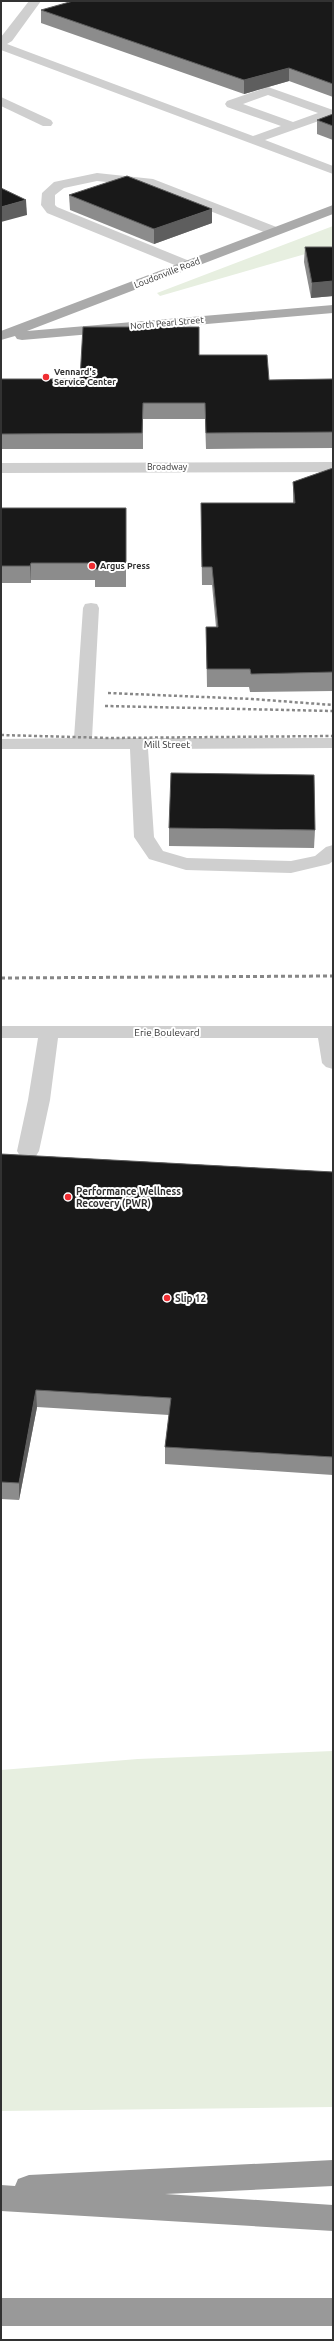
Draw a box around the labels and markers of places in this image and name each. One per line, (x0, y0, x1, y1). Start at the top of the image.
place label: Vennard's Service Center (54, 367, 116, 387)
marker: Vennard's Service Center (41, 372, 51, 382)
marker: Argus Press (87, 561, 97, 571)
place label: Argus Press (100, 561, 150, 571)
place label: Performance Wellness Recovery (PWR) (76, 1186, 181, 1210)
marker: Performance Wellness Recovery (PWR) (63, 1192, 73, 1202)
marker: Slip 12 (162, 1293, 172, 1303)
place label: Slip 12 (175, 1293, 206, 1304)

